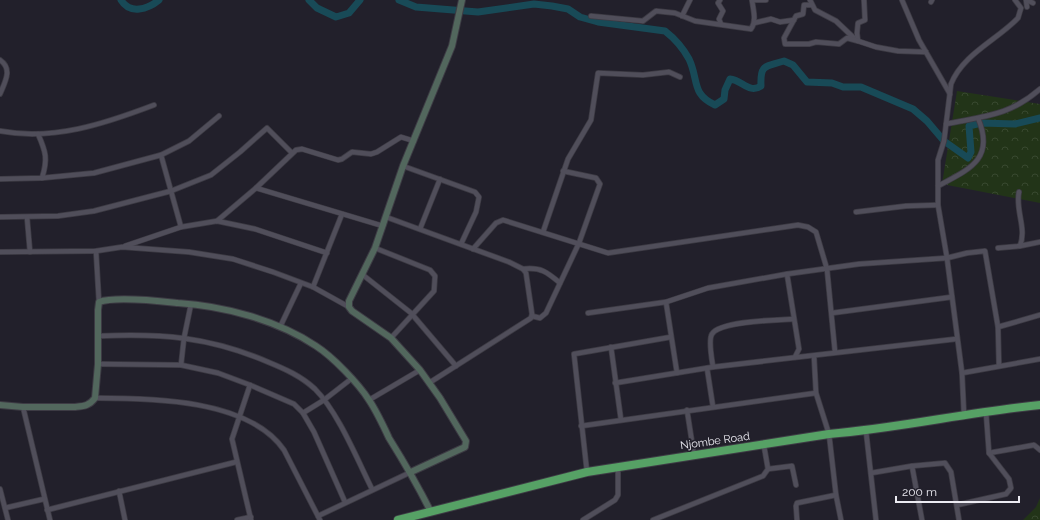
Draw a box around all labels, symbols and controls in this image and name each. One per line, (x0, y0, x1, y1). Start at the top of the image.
street label: Njombe Road (679, 430, 751, 452)
scale bar (896, 478, 1019, 504)
text: 200 m (902, 485, 937, 499)

